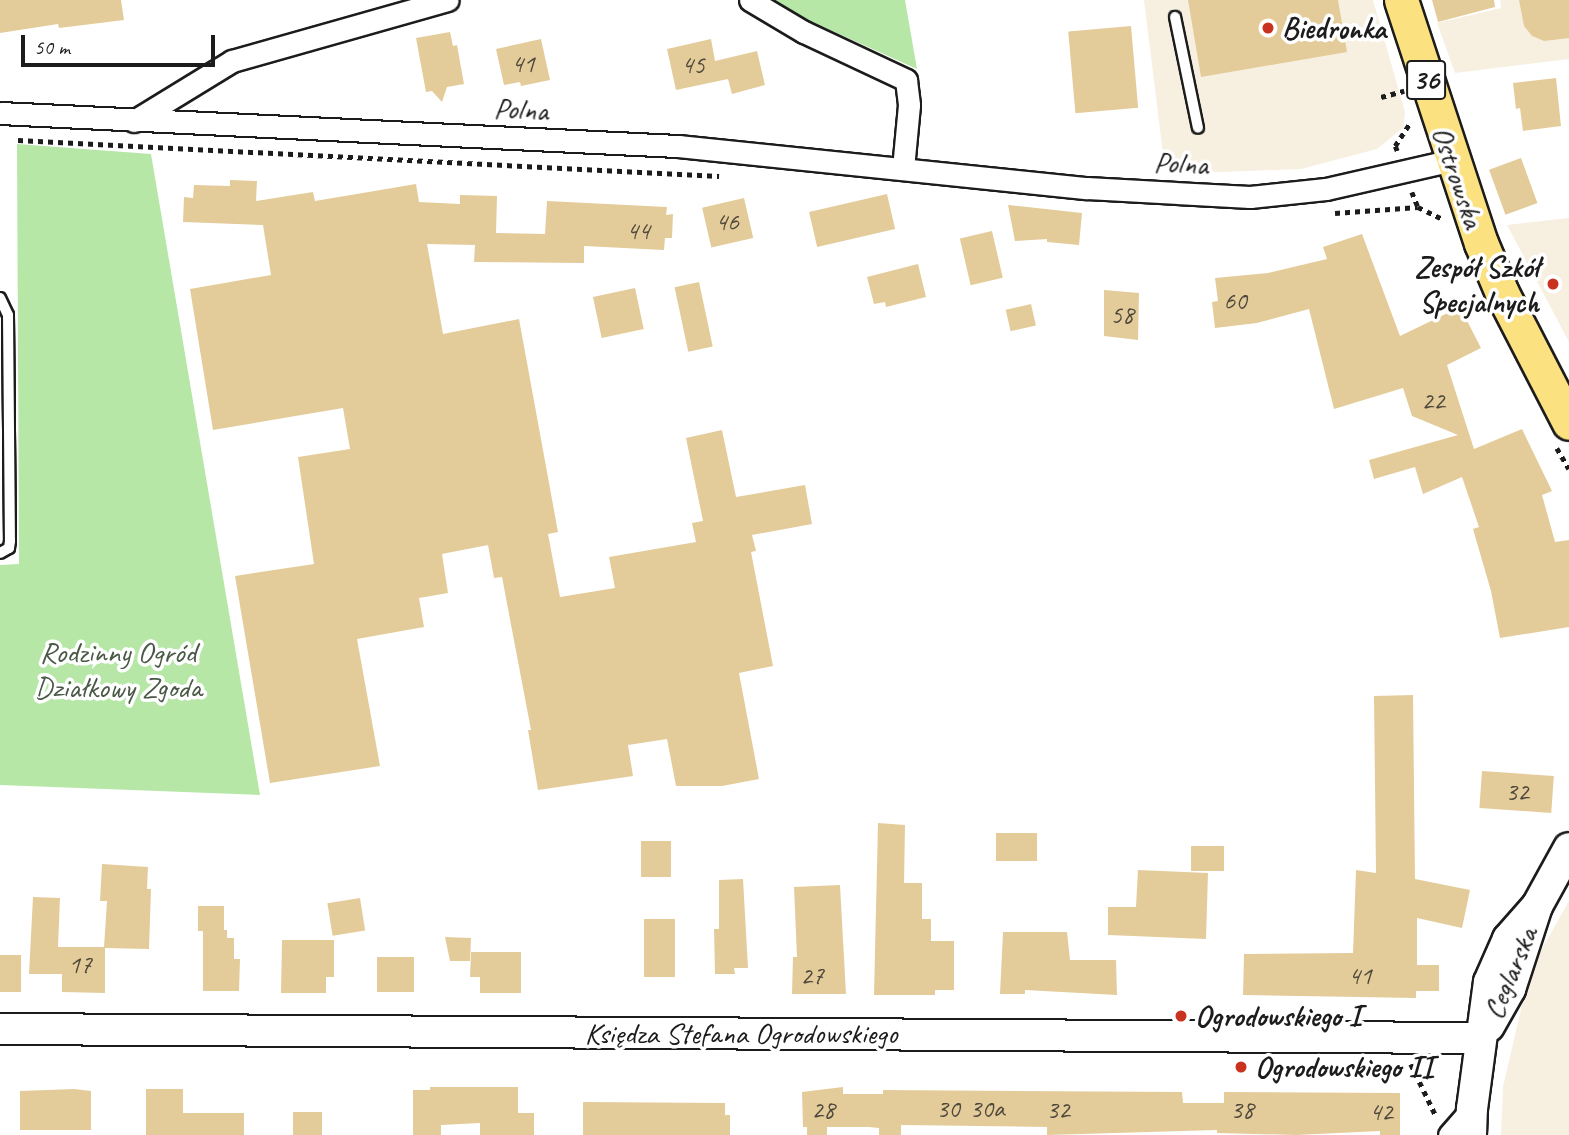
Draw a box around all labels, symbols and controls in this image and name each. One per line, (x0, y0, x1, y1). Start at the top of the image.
place label: Biedronka (1282, 10, 1386, 46)
marker: Biedronka (1260, 20, 1276, 36)
scale bar (24, 21, 219, 65)
text: 50 m (34, 34, 70, 60)
house number: 41 (511, 48, 535, 80)
house number: 45 (681, 49, 705, 81)
road number: 36 (1405, 56, 1447, 104)
street label: Polna (493, 90, 549, 128)
street label: Ostrowska (1424, 121, 1492, 233)
street label: Polna (1153, 144, 1209, 182)
house number: 46 (715, 206, 739, 238)
house number: 44 (626, 215, 650, 247)
place label: Zespół Szkół Specjalnych (1415, 249, 1539, 320)
marker: Zespół Szkół Specjalnych (1545, 276, 1561, 292)
house number: 60 (1223, 285, 1247, 317)
house number: 58 (1110, 299, 1134, 331)
house number: 22 (1421, 385, 1445, 417)
park label: Rodzinny Ogród Działkowy Zgoda (35, 634, 201, 704)
house number: 32 (1505, 776, 1529, 808)
street label: Ceglarska (1475, 922, 1545, 1024)
house number: 17 (68, 949, 92, 981)
house number: 27 (800, 960, 824, 992)
house number: 41 (1348, 960, 1372, 992)
place label: Ogrodowskiego I (1195, 998, 1361, 1034)
marker: Ogrodowskiego I (1173, 1008, 1189, 1024)
street label: Księdza Stefana Ogrodowskiego (585, 1015, 897, 1051)
place label: Ogrodowskiego II (1255, 1049, 1434, 1085)
marker: Ogrodowskiego II (1233, 1059, 1249, 1075)
house number: 30 (936, 1093, 960, 1125)
house number: 30a (970, 1093, 1004, 1125)
house number: 28 (811, 1094, 835, 1126)
house number: 32 (1046, 1094, 1070, 1126)
house number: 38 (1230, 1094, 1254, 1126)
house number: 42 (1369, 1096, 1393, 1128)

